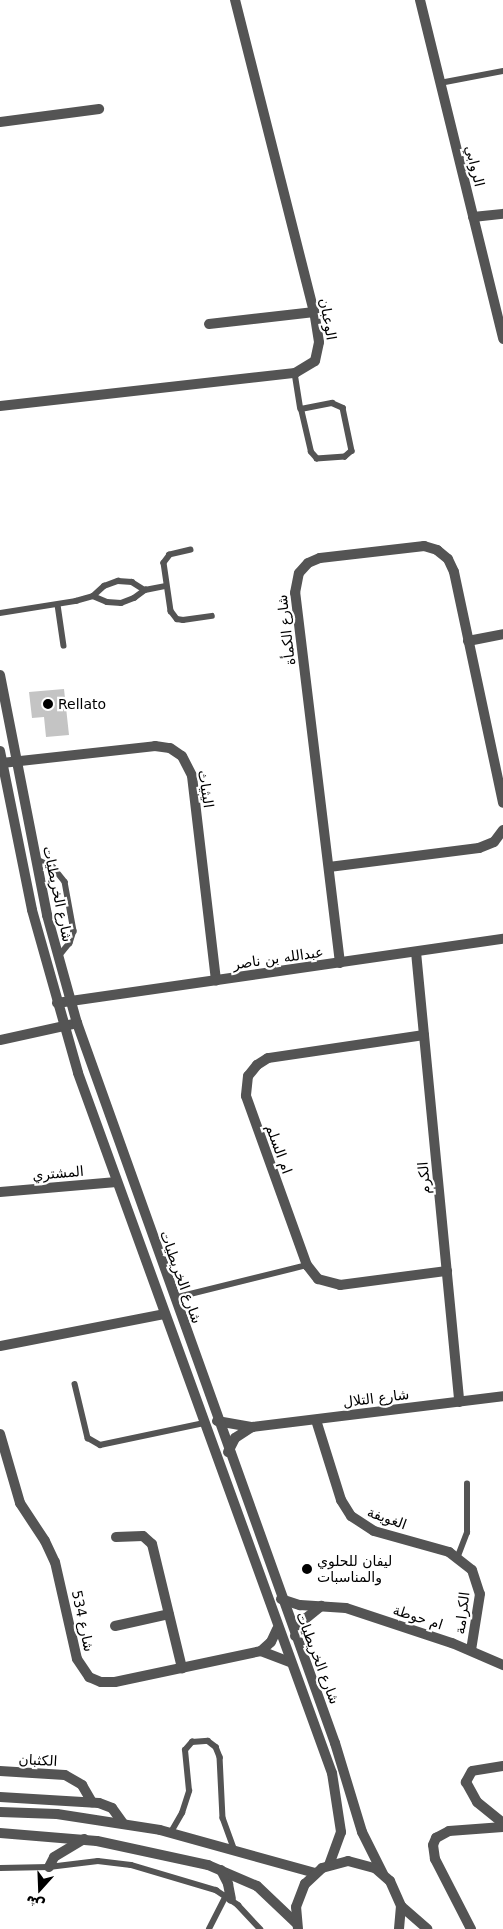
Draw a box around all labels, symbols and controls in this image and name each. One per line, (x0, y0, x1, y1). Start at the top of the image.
street label: الروابي (462, 144, 488, 188)
street label: الوعبان (316, 297, 340, 341)
street label: شارع الكمأة (273, 594, 299, 666)
place label: Rellato (58, 696, 106, 712)
marker: Rellato (42, 698, 54, 710)
street label: اليثياث (195, 769, 217, 809)
street label: شارع الخريطيات (40, 845, 76, 943)
street label: عبدالله بن ناصر (232, 943, 324, 973)
street label: ام السلم (262, 1122, 296, 1176)
street label: الكرم (414, 1161, 434, 1195)
street label: المشتري (32, 1162, 84, 1184)
street label: شارع الخريطيات (156, 1228, 206, 1326)
street label: شارع التلال (342, 1386, 410, 1410)
street label: الغويفة (365, 1503, 409, 1533)
place label: ليفان للحلوي والمناسبات (317, 1553, 392, 1585)
marker: ليفان للحلوي والمناسبات (301, 1563, 313, 1575)
street label: شارع 534 (68, 1589, 98, 1653)
street label: الكرامة (451, 1591, 473, 1635)
street label: ام حوطة (391, 1601, 445, 1633)
street label: شارع الخريطيات (293, 1609, 343, 1707)
street label: الكثبان (18, 1751, 58, 1769)
north arrow (15, 1864, 65, 1914)
text: ش (23, 1892, 47, 1914)

